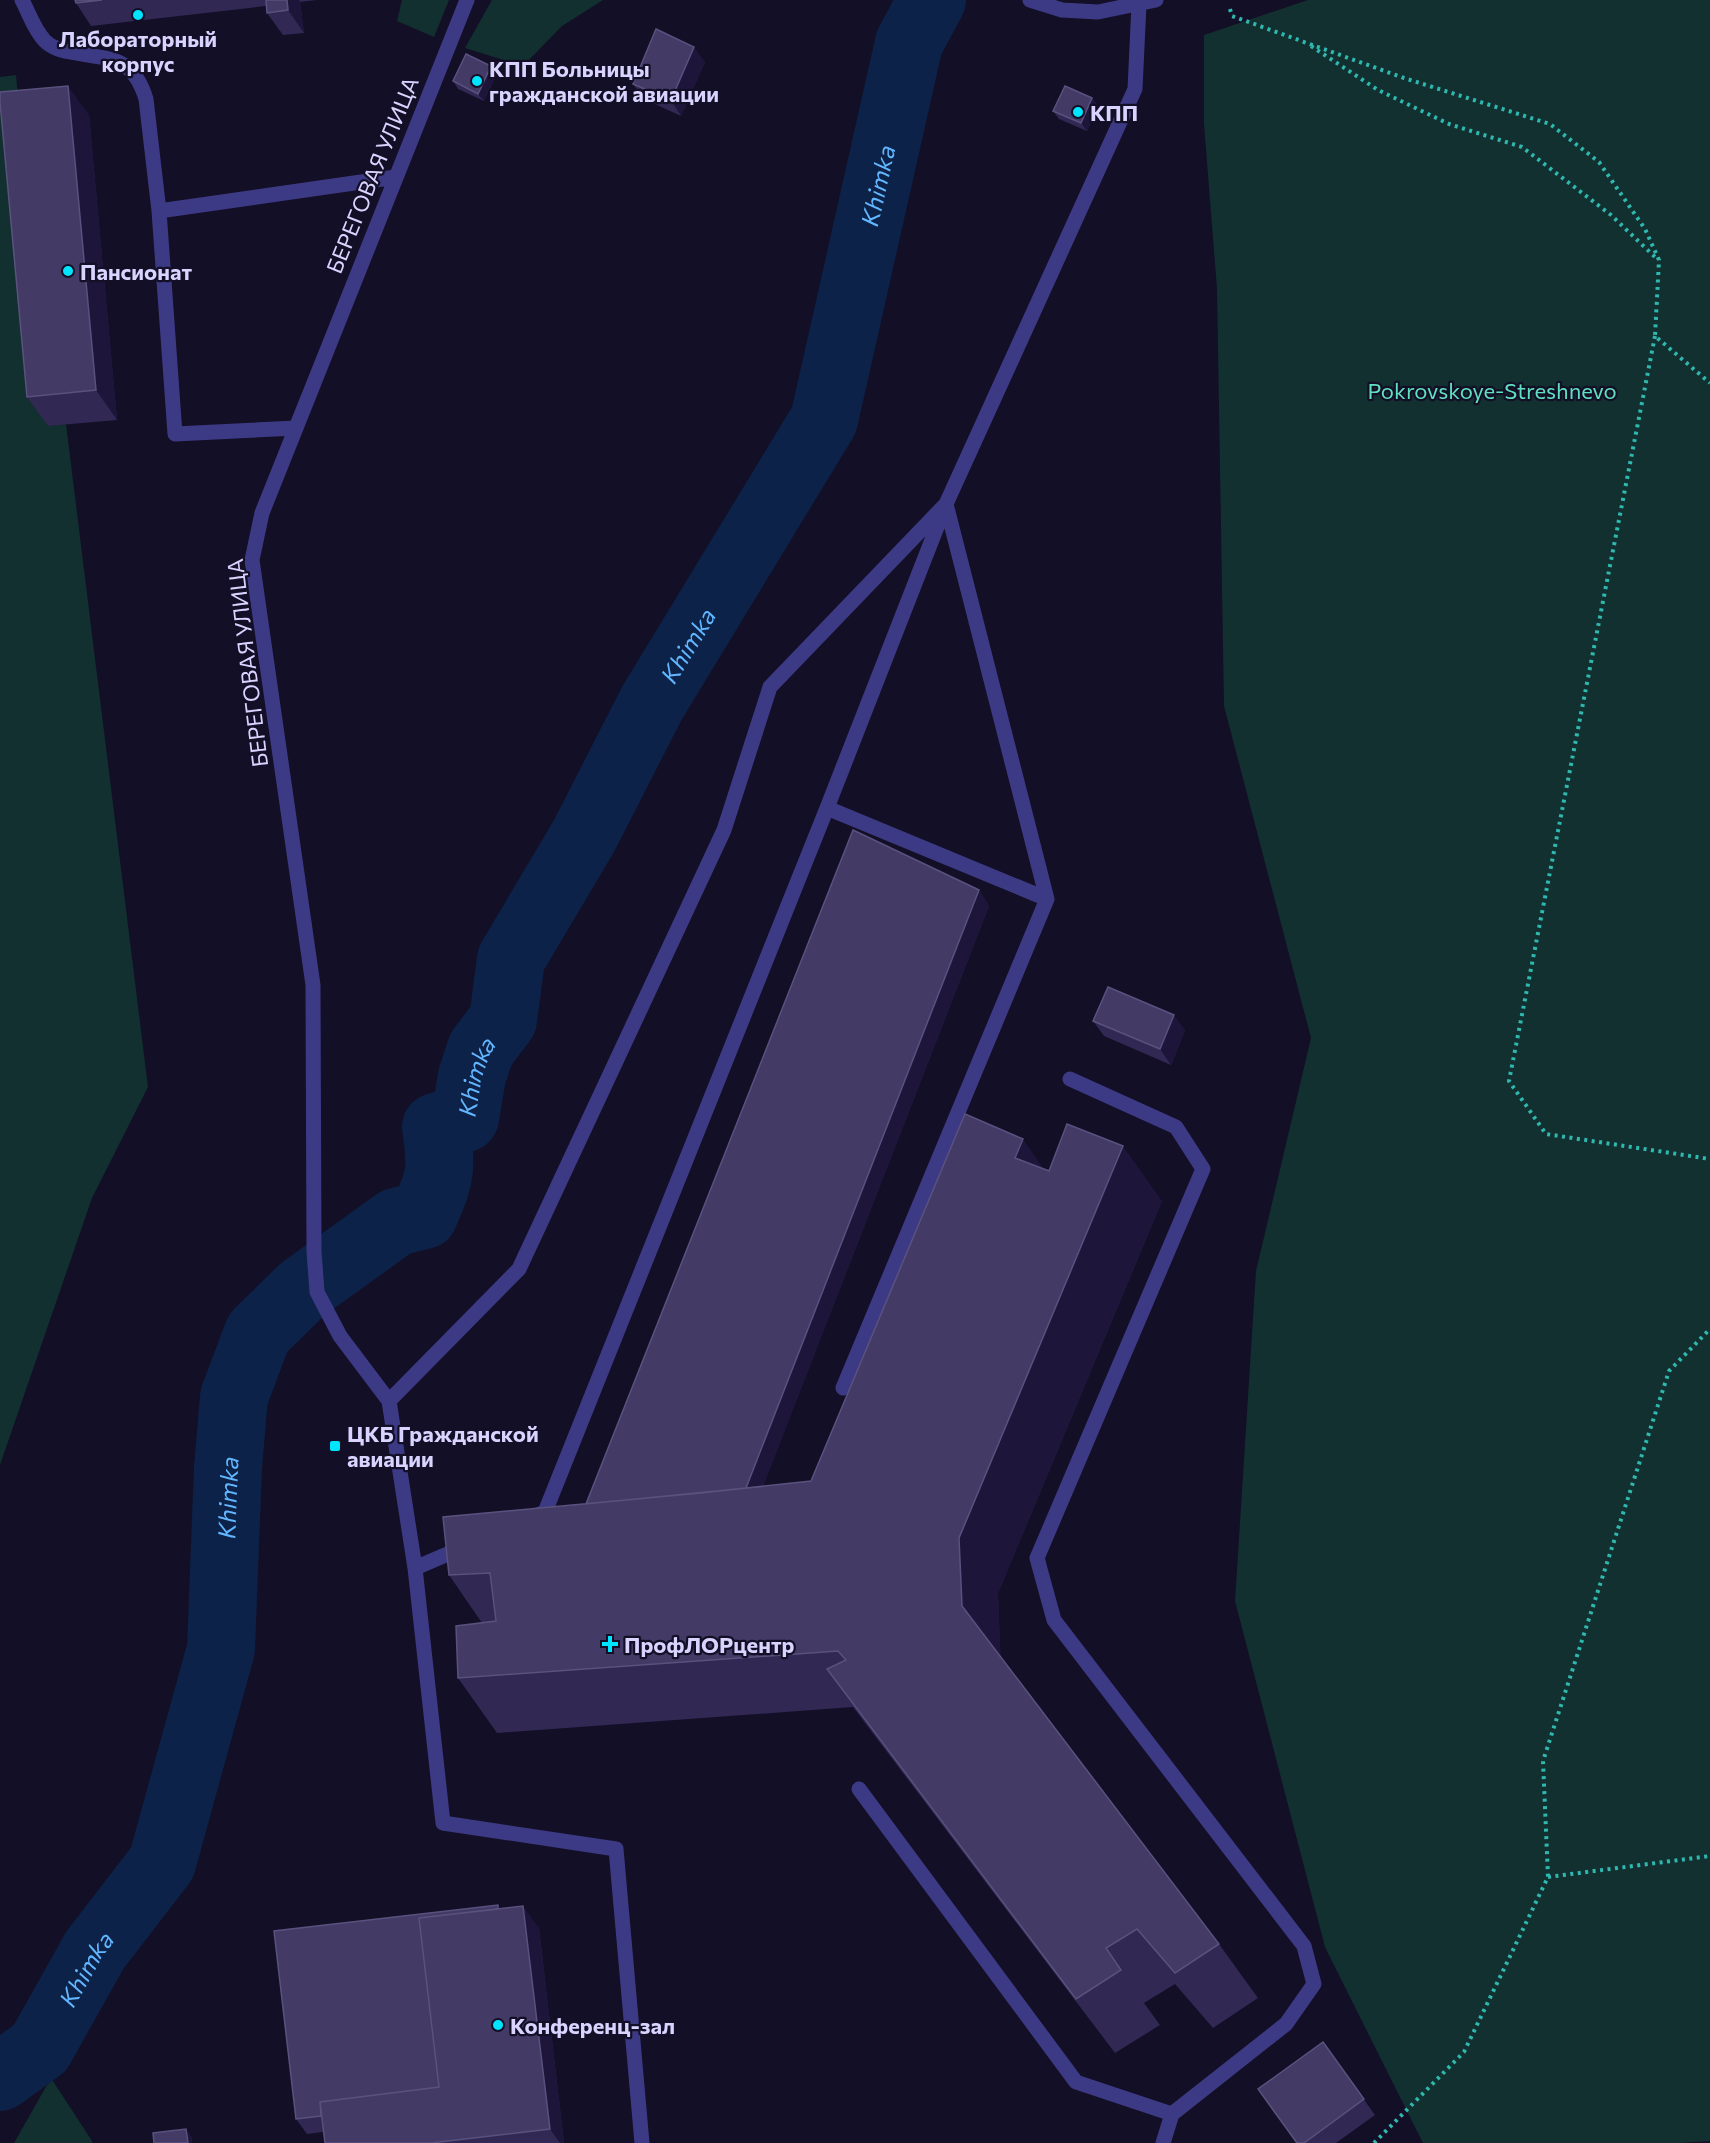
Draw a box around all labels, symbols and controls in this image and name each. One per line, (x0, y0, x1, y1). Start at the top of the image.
marker: Лабораторный корпус (131, 8, 145, 22)
place label: Лабораторный корпус (59, 25, 217, 77)
place label: КПП Больницы гражданской авиации (489, 55, 719, 107)
street label: БЕРЕГОВАЯ УЛИЦА (320, 73, 424, 277)
marker: КПП Больницы гражданской авиации (470, 74, 484, 88)
place label: КПП (1090, 99, 1138, 126)
marker: КПП (1071, 105, 1085, 119)
water label: Khimka (854, 142, 900, 229)
place label: Пансионат (80, 258, 192, 285)
marker: Пансионат (61, 264, 75, 278)
park label: Pokrovskoye-Streshnevo (1367, 377, 1617, 404)
street label: БЕРЕГОВАЯ УЛИЦА (221, 557, 273, 769)
water label: Khimka (653, 602, 721, 688)
water label: Khimka (451, 1030, 501, 1119)
place label: ЦКБ Гражданской авиации (347, 1420, 539, 1472)
marker: ЦКБ Гражданской авиации (328, 1439, 342, 1453)
water label: Khimka (211, 1455, 243, 1539)
place label: ПрофЛОРцентр (624, 1631, 795, 1658)
marker: ПрофЛОРцентр (601, 1635, 619, 1653)
water label: Khimka (52, 1925, 119, 2011)
place label: Конференц-зал (510, 2012, 675, 2039)
marker: Конференц-зал (491, 2018, 505, 2032)

